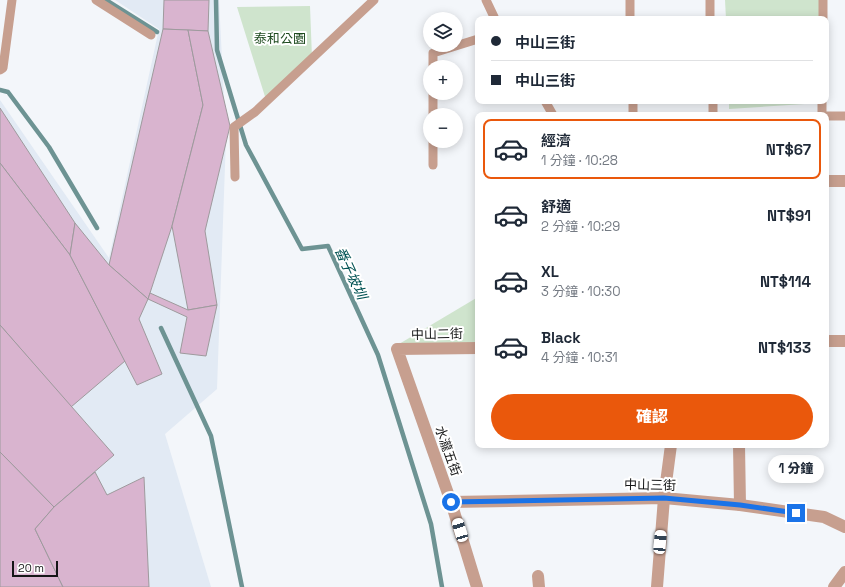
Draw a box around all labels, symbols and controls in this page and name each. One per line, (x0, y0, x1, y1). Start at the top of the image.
map controls (423, 12, 463, 148)
button: layers (423, 12, 463, 52)
park label: 泰和公園 (254, 30, 306, 47)
text: 中山三街 (515, 33, 575, 52)
button: + (423, 60, 463, 100)
text: 中山三街 (515, 71, 575, 90)
button: − (423, 108, 463, 148)
icon: car (493, 131, 529, 167)
text: 經濟 (541, 131, 571, 150)
text: NT$67 (766, 140, 811, 159)
text: 1 分鐘 · 10:28 (541, 152, 618, 169)
icon: car (493, 197, 529, 233)
text: 舒適 (541, 197, 571, 216)
text: NT$91 (767, 206, 811, 225)
text: 2 分鐘 · 10:29 (541, 218, 620, 235)
water label: 番子坡圳 (331, 244, 372, 304)
text: XL (541, 262, 559, 281)
icon: car (493, 263, 529, 299)
text: NT$114 (760, 272, 811, 291)
text: 3 分鐘 · 10:30 (541, 283, 621, 300)
street label: 中山二街 (411, 325, 463, 343)
text: Black (541, 328, 581, 347)
icon: car (493, 329, 529, 365)
text: NT$133 (758, 338, 811, 357)
text: 4 分鐘 · 10:31 (541, 349, 618, 366)
button: 確認 (491, 394, 813, 440)
street label: 水瀧五街 (431, 424, 465, 478)
callout: 1 分鐘 (768, 455, 824, 483)
text: 1 分鐘 (778, 460, 814, 477)
street label: 中山三街 (624, 476, 676, 494)
route start (442, 493, 460, 511)
route end (787, 504, 805, 522)
car (451, 517, 469, 543)
car (653, 530, 667, 554)
scale bar (12, 559, 58, 578)
text: 20 m (18, 561, 44, 575)

